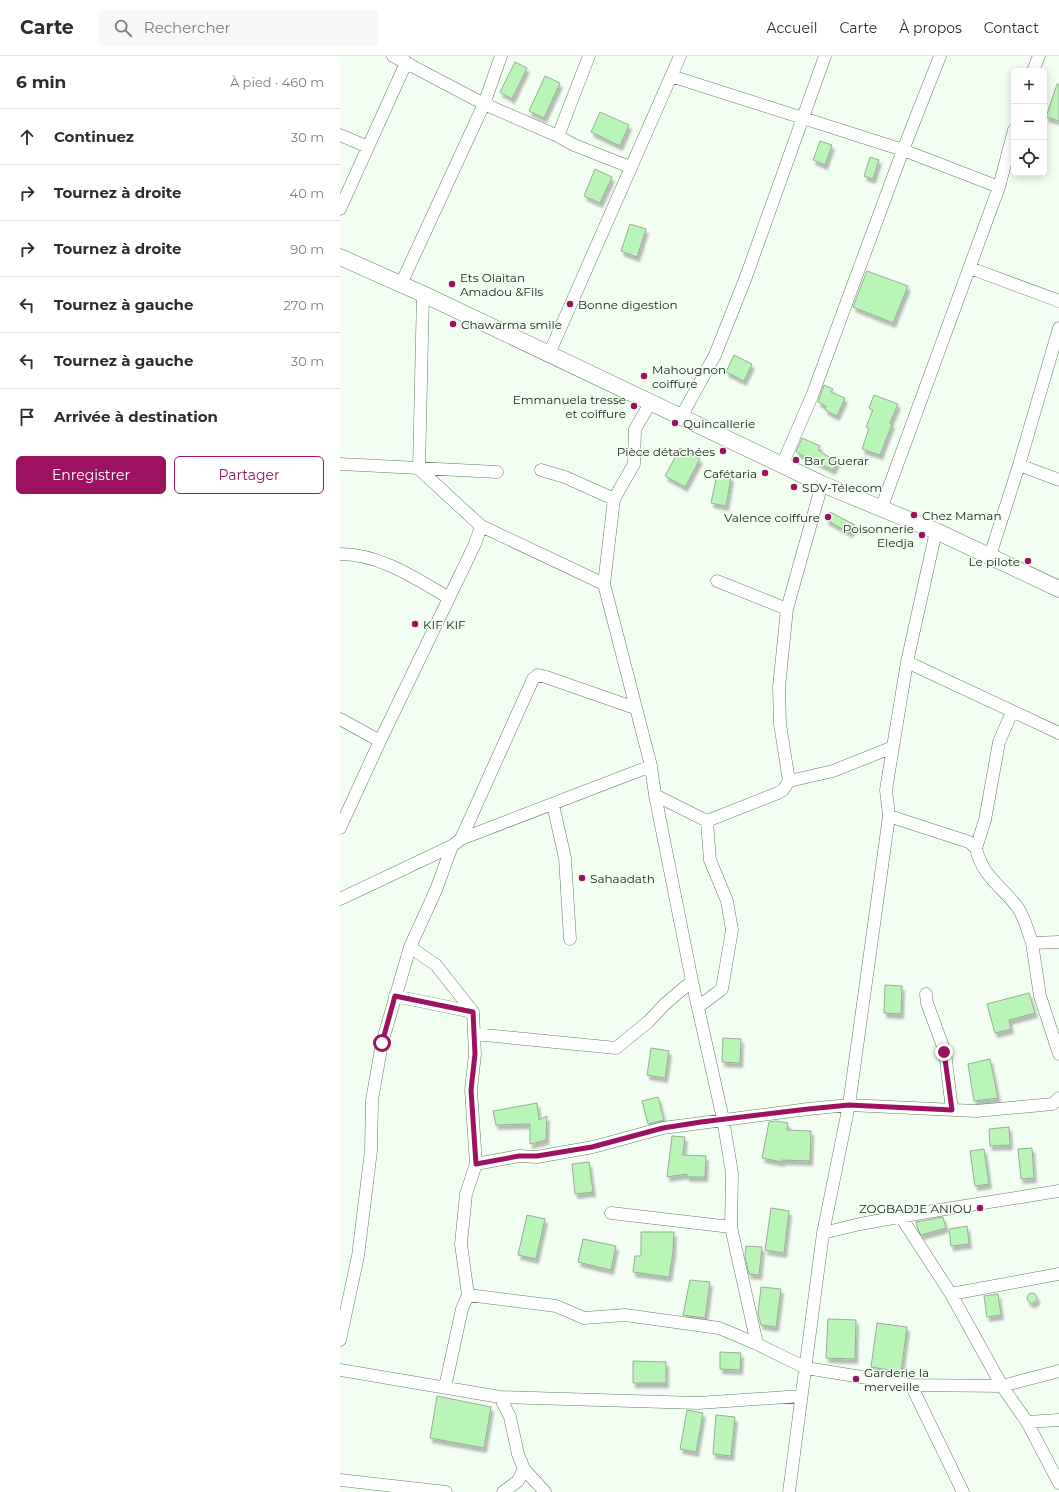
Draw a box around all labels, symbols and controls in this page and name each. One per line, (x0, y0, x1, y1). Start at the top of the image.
search box (98, 10, 378, 46)
text: Carte (20, 16, 74, 39)
icon: search (112, 17, 134, 39)
text: Rechercher (144, 18, 231, 37)
text: Accueil (767, 19, 818, 37)
text: Carte (840, 19, 877, 37)
text: À propos (899, 19, 962, 37)
text: Contact (984, 19, 1039, 37)
map controls (1011, 68, 1047, 176)
button: + (1011, 68, 1047, 104)
text: 6 min (16, 72, 66, 92)
text: À pied · 460 m (230, 74, 324, 90)
button: − (1011, 104, 1047, 140)
icon: ahead (16, 126, 38, 148)
text: Continuez (54, 127, 134, 146)
text: 30 m (291, 129, 324, 145)
button: locate (1011, 140, 1047, 176)
icon: right (16, 182, 38, 204)
text: Tournez à droite (54, 183, 182, 202)
text: 40 m (290, 185, 324, 201)
icon: right (16, 238, 38, 260)
text: Tournez à droite (54, 239, 182, 258)
text: 90 m (290, 241, 324, 257)
place label: Ets Olaitan Amadou &Fils (460, 270, 543, 299)
marker: Ets Olaitan Amadou &Fils (447, 279, 457, 289)
icon: left (16, 294, 38, 316)
text: Tournez à gauche (54, 295, 193, 314)
text: 270 m (283, 297, 324, 313)
place label: Bonne digestion (578, 297, 678, 312)
marker: Bonne digestion (565, 299, 575, 309)
place label: Chawarma smile (461, 317, 562, 332)
marker: Chawarma smile (448, 319, 458, 329)
icon: left (16, 350, 38, 372)
text: Tournez à gauche (54, 351, 193, 370)
text: 30 m (291, 353, 324, 369)
place label: Mahougnon coiffure (652, 362, 726, 391)
marker: Mahougnon coiffure (639, 371, 649, 381)
place label: Emmanuela tresse et coiffure (513, 392, 626, 421)
marker: Emmanuela tresse et coiffure (629, 401, 639, 411)
icon: arrive (16, 406, 38, 428)
text: Arrivée à destination (54, 407, 218, 426)
place label: Quincallerie (683, 416, 755, 431)
marker: Quincallerie (670, 418, 680, 428)
place label: Pièce détachées (617, 444, 715, 459)
marker: Pièce détachées (718, 446, 728, 456)
place label: Bar Guerar (804, 453, 869, 468)
marker: Bar Guerar (791, 455, 801, 465)
button: Enregistrer (16, 456, 166, 494)
button: Partager (174, 456, 324, 494)
place label: Cafétaria (704, 466, 757, 481)
marker: Cafétaria (760, 468, 770, 478)
place label: SDV-Télecom (802, 480, 882, 495)
marker: SDV-Télecom (789, 482, 799, 492)
place label: Chez Maman (922, 508, 1002, 523)
place label: Valence coiffure (724, 510, 820, 525)
marker: Chez Maman (909, 510, 919, 520)
marker: Valence coiffure (823, 512, 833, 522)
place label: Poisonnerie Eledja (843, 521, 914, 550)
marker: Poisonnerie Eledja (917, 530, 927, 540)
place label: Le pilote (969, 554, 1020, 569)
marker: Le pilote (1023, 556, 1033, 566)
place label: KIF KIF (423, 617, 466, 632)
marker: KIF KIF (410, 619, 420, 629)
place label: Sahaadath (590, 871, 655, 886)
marker: Sahaadath (577, 873, 587, 883)
route start (373, 1034, 391, 1052)
route end (935, 1043, 953, 1061)
place label: ZOGBADJE ANIOU (859, 1201, 972, 1216)
marker: ZOGBADJE ANIOU (975, 1203, 985, 1213)
place label: Garderie la merveille (864, 1365, 929, 1394)
marker: Garderie la merveille (851, 1374, 861, 1384)

